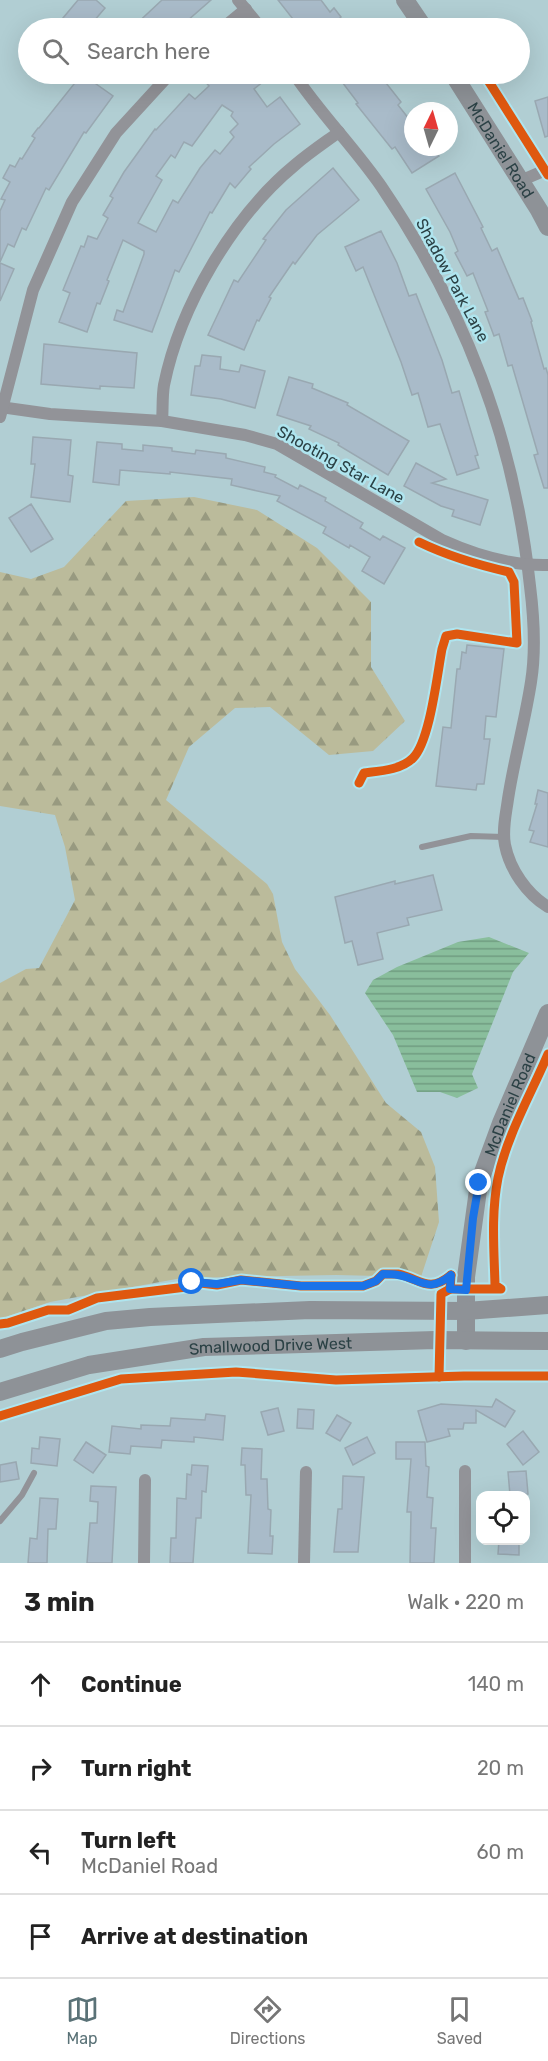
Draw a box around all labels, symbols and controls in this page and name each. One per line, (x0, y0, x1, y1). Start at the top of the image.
search box (18, 18, 530, 84)
icon: search (39, 35, 72, 68)
text: Search here (87, 38, 210, 65)
street label: McDaniel Road (463, 99, 538, 202)
north arrow (404, 102, 458, 156)
street label: Shadow Park Lane (412, 215, 493, 345)
street label: Shooting Star Lane (274, 422, 408, 507)
street label: McDaniel Road (481, 1050, 540, 1159)
route end (465, 1169, 491, 1195)
route start (178, 1268, 204, 1294)
street label: Smallwood Drive West (188, 1334, 353, 1359)
map controls (476, 1491, 530, 1545)
button: locate (476, 1491, 530, 1545)
text: 3 min (24, 1587, 95, 1618)
text: Walk · 220 m (407, 1590, 524, 1614)
icon: ahead (24, 1668, 57, 1701)
text: Continue (81, 1671, 182, 1698)
text: 140 m (468, 1672, 524, 1696)
icon: right (24, 1752, 57, 1785)
text: Turn right (81, 1755, 191, 1782)
text: 20 m (477, 1756, 524, 1780)
text: Turn left (81, 1827, 176, 1854)
icon: left (24, 1836, 57, 1869)
text: 60 m (477, 1840, 524, 1864)
text: McDaniel Road (81, 1854, 218, 1878)
icon: arrive (24, 1920, 57, 1953)
text: Arrive at destination (81, 1923, 308, 1950)
tab: Map (66, 1993, 99, 2048)
tab: Directions (230, 1993, 306, 2048)
tab: Saved (437, 1993, 482, 2048)

